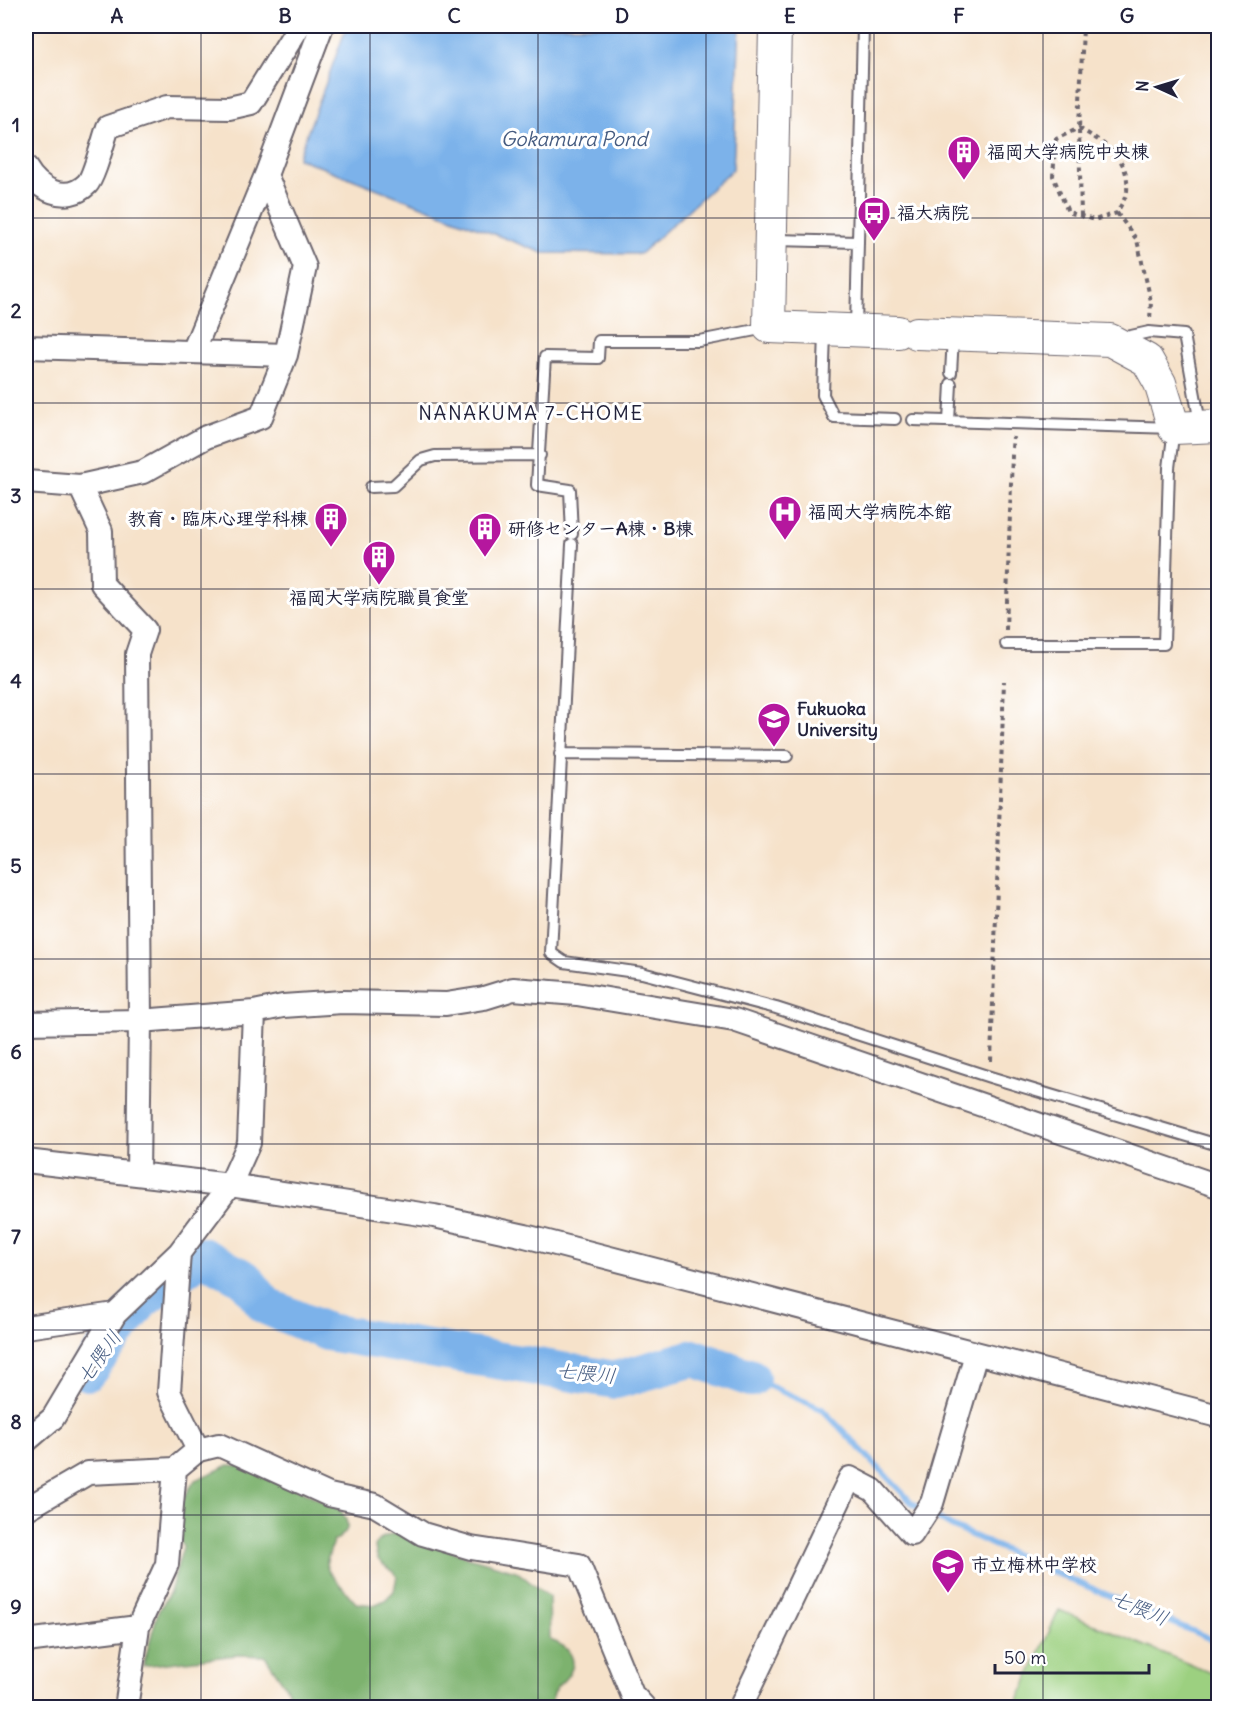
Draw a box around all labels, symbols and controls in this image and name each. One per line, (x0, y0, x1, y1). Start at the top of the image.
text: A (111, 3, 124, 28)
text: B (278, 3, 292, 28)
text: C (447, 3, 461, 28)
text: D (615, 3, 629, 28)
text: E (784, 3, 796, 28)
text: F (953, 3, 965, 28)
text: G (1120, 3, 1134, 28)
north arrow (1127, 57, 1187, 117)
text: N (1132, 80, 1152, 92)
text: 1 (12, 112, 20, 137)
water label: Gokamura Pond (501, 126, 650, 151)
building icon: 福岡大学病院中央棟 (946, 134, 982, 181)
place label: 福岡大学病院中央棟 (987, 140, 1149, 163)
bus stop icon: 福大病院 (856, 195, 892, 242)
place label: 福大病院 (897, 201, 969, 224)
text: 2 (11, 298, 22, 323)
district label: NANAKUMA 7-CHOME (418, 400, 644, 425)
text: 3 (10, 483, 22, 508)
hospital icon: 福岡大学病院本館 (767, 494, 803, 541)
place label: 福岡大学病院本館 (808, 500, 952, 523)
building icon: 教育・臨床心理学科棟 (313, 501, 349, 548)
place label: 教育・臨床心理学科棟 (128, 507, 308, 530)
building icon: 研修センターA棟・B棟 (467, 511, 503, 558)
place label: 研修センターA棟・B棟 (508, 517, 693, 540)
building icon: 福岡大学病院職員食堂 (361, 539, 397, 586)
place label: 福岡大学病院職員食堂 (289, 586, 469, 609)
text: 4 (10, 668, 22, 693)
place label: Fukuoka University (797, 697, 878, 741)
school or university icon: Fukuoka University (756, 701, 792, 748)
text: 5 (10, 853, 22, 878)
text: 6 (10, 1039, 22, 1064)
text: 7 (11, 1224, 21, 1249)
water label: 七隈川 (71, 1325, 126, 1388)
water label: 七隈川 (555, 1357, 617, 1388)
text: 8 (10, 1409, 22, 1434)
school or university icon: 市立梅林中学校 (930, 1547, 966, 1594)
place label: 市立梅林中学校 (971, 1553, 1097, 1576)
water label: 七隈川 (1108, 1584, 1173, 1631)
text: 9 (10, 1594, 22, 1619)
scale bar (995, 1637, 1150, 1675)
text: 50 m (1004, 1646, 1046, 1669)

